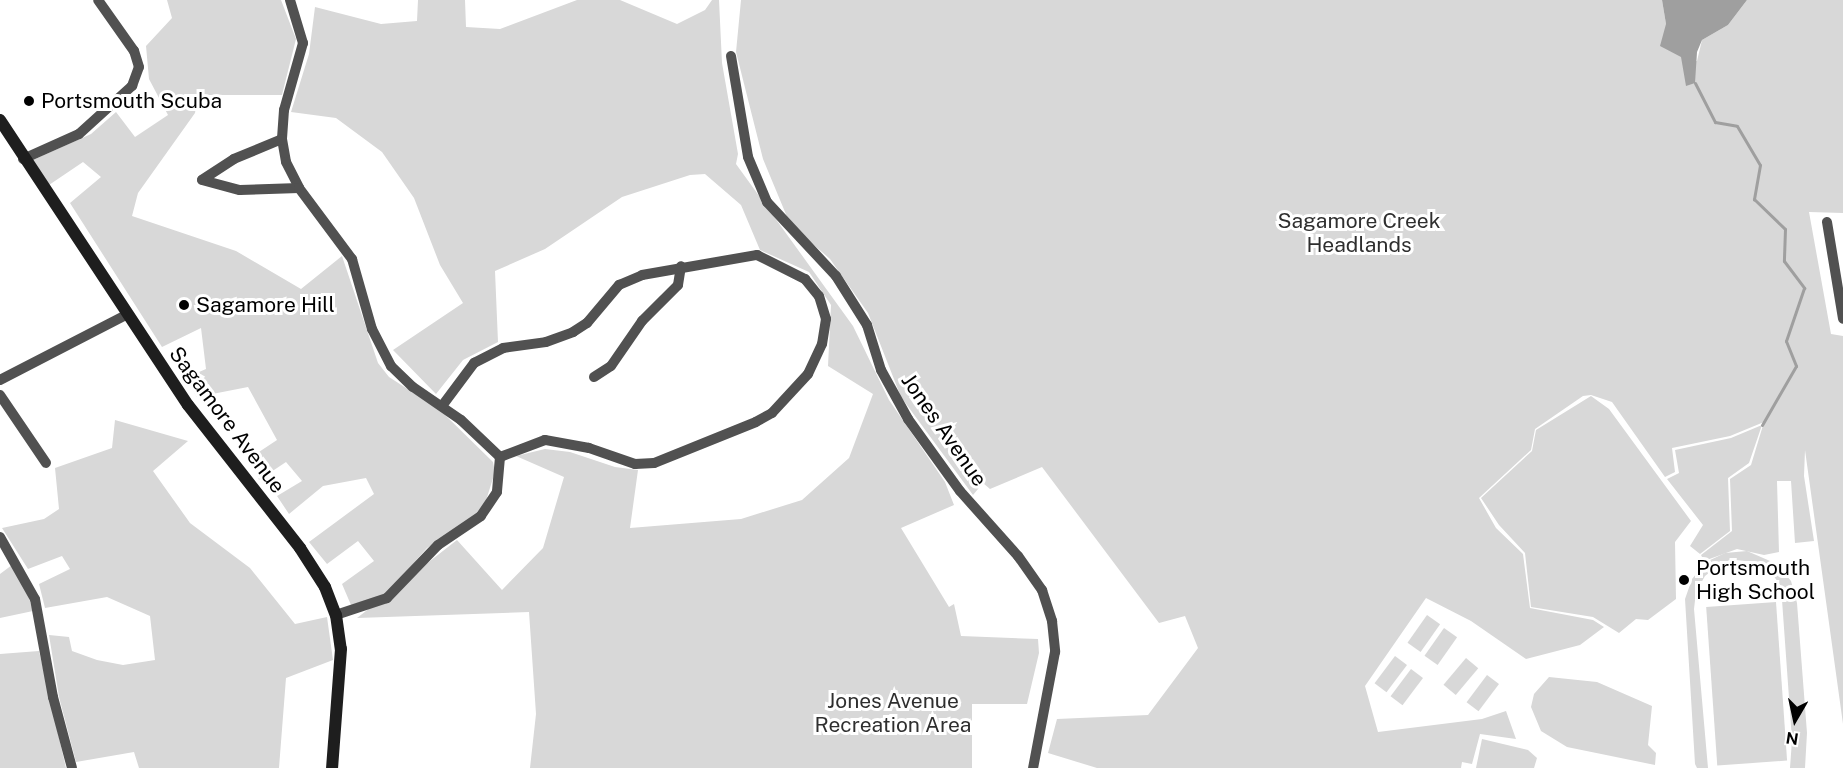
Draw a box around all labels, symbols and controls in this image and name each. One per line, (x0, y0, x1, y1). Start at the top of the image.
place label: Portsmouth Scuba (41, 88, 222, 114)
marker: Portsmouth Scuba (22, 94, 36, 108)
park label: Sagamore Creek Headlands (1277, 208, 1441, 258)
place label: Sagamore Hill (196, 292, 335, 318)
marker: Sagamore Hill (177, 298, 191, 312)
street label: Sagamore Avenue (164, 342, 290, 498)
street label: Jones Avenue (896, 369, 992, 491)
place label: Portsmouth High School (1696, 555, 1815, 605)
marker: Portsmouth High School (1677, 573, 1691, 587)
park label: Jones Avenue Recreation Area (815, 688, 971, 738)
north arrow (1765, 690, 1825, 750)
text: N (1784, 728, 1800, 749)

